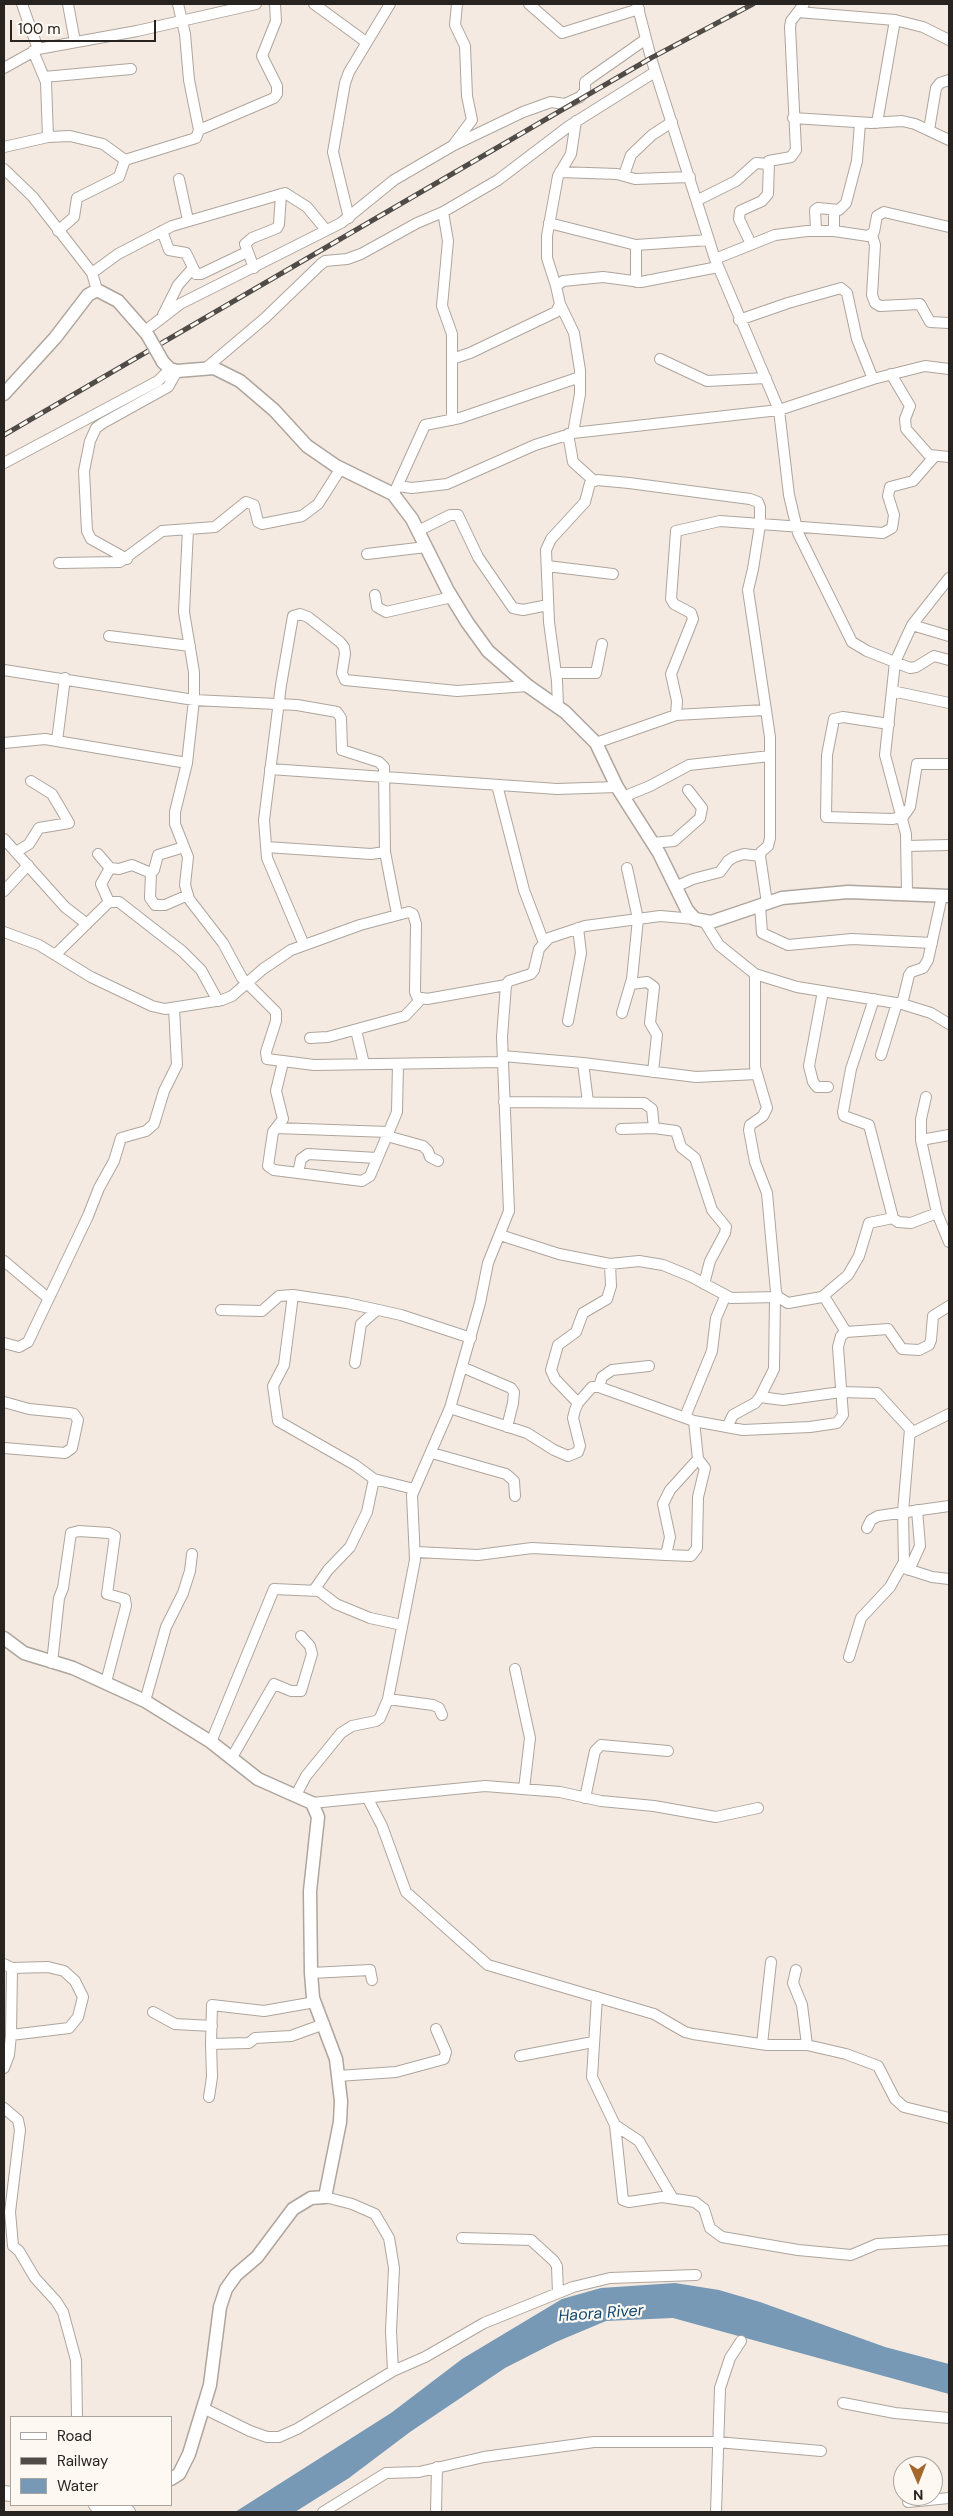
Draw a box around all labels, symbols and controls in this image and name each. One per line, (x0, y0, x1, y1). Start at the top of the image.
scale bar (12, 10, 159, 42)
text: 100 m (18, 19, 61, 39)
water label: Haora River (558, 2301, 644, 2327)
legend (10, 2416, 172, 2506)
text: Road (57, 2426, 92, 2446)
text: Railway (57, 2451, 108, 2471)
north arrow (893, 2456, 943, 2506)
text: Water (57, 2476, 98, 2496)
text: N (913, 2486, 924, 2504)

